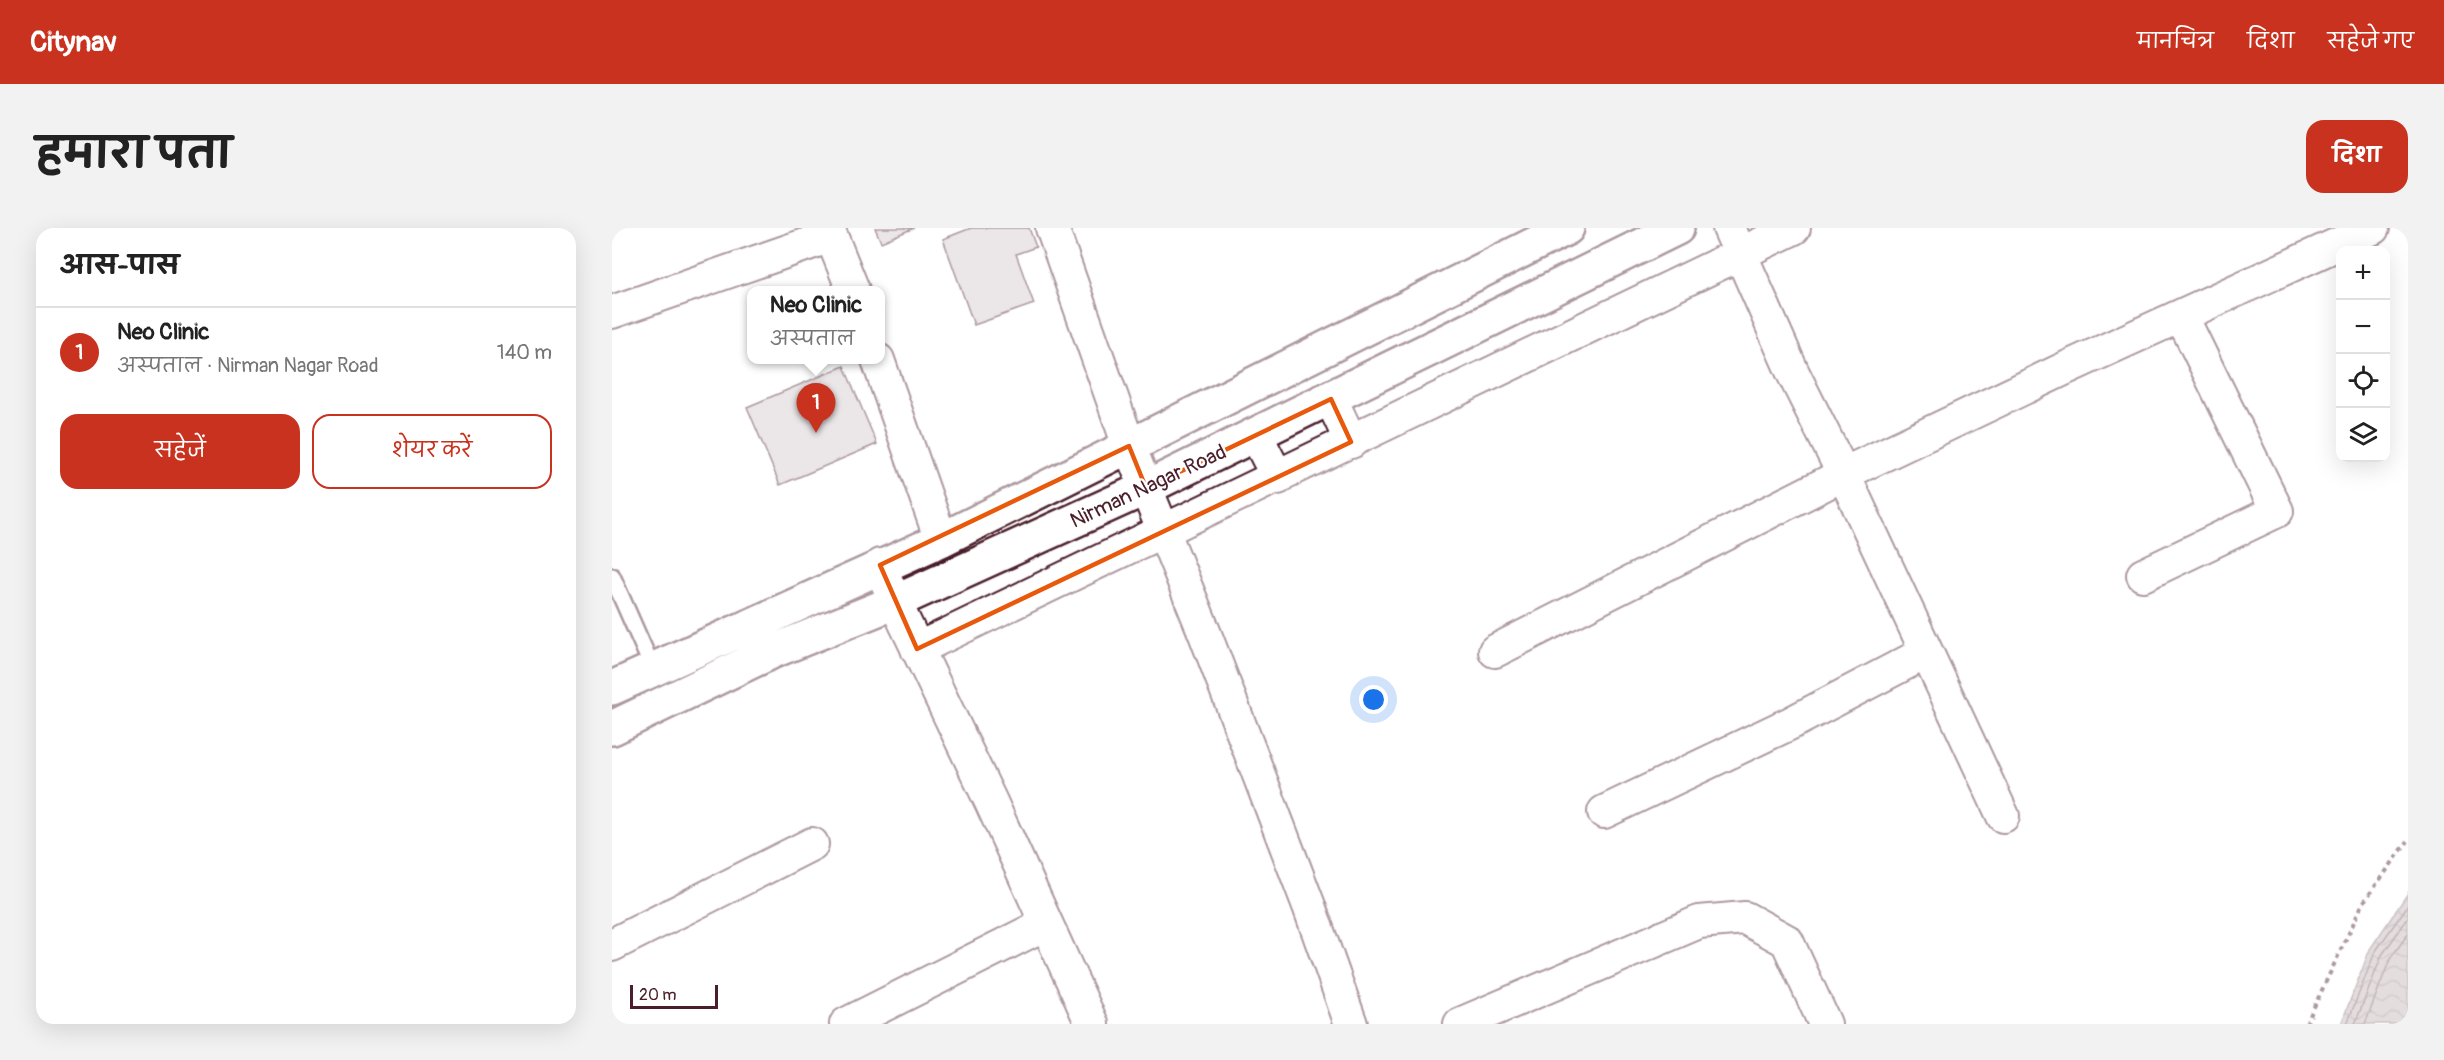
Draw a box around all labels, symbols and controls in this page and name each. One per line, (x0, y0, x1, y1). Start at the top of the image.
text: Citynav (30, 25, 117, 60)
text: मानचित्र (2137, 28, 2214, 55)
text: दिशा (2247, 28, 2295, 55)
text: सहेजे गए (2328, 28, 2414, 55)
button: दिशा (2306, 120, 2408, 193)
text: हमारा पता (36, 128, 232, 180)
map controls (2336, 246, 2390, 462)
button: + (2336, 246, 2390, 300)
text: आस-पास (60, 250, 179, 282)
popup (747, 286, 885, 364)
text: Neo Clinic (770, 291, 862, 319)
button: − (2336, 300, 2390, 354)
text: Neo Clinic (117, 318, 209, 346)
text: अस्पताल (770, 326, 855, 351)
text: 1 (76, 340, 83, 365)
text: 140 m (497, 340, 552, 365)
text: अस्पताल · Nirman Nagar Road (117, 353, 378, 378)
button: locate (2336, 354, 2390, 408)
pin: 1 (796, 384, 836, 433)
button: layers (2336, 408, 2390, 462)
button: सहेजें (60, 414, 300, 489)
button: शेयर करें (312, 414, 552, 489)
street label: Nirman Nagar Road (1066, 438, 1231, 535)
your location (1359, 685, 1388, 714)
scale bar (630, 982, 718, 1010)
text: 20 m (639, 985, 677, 1005)

